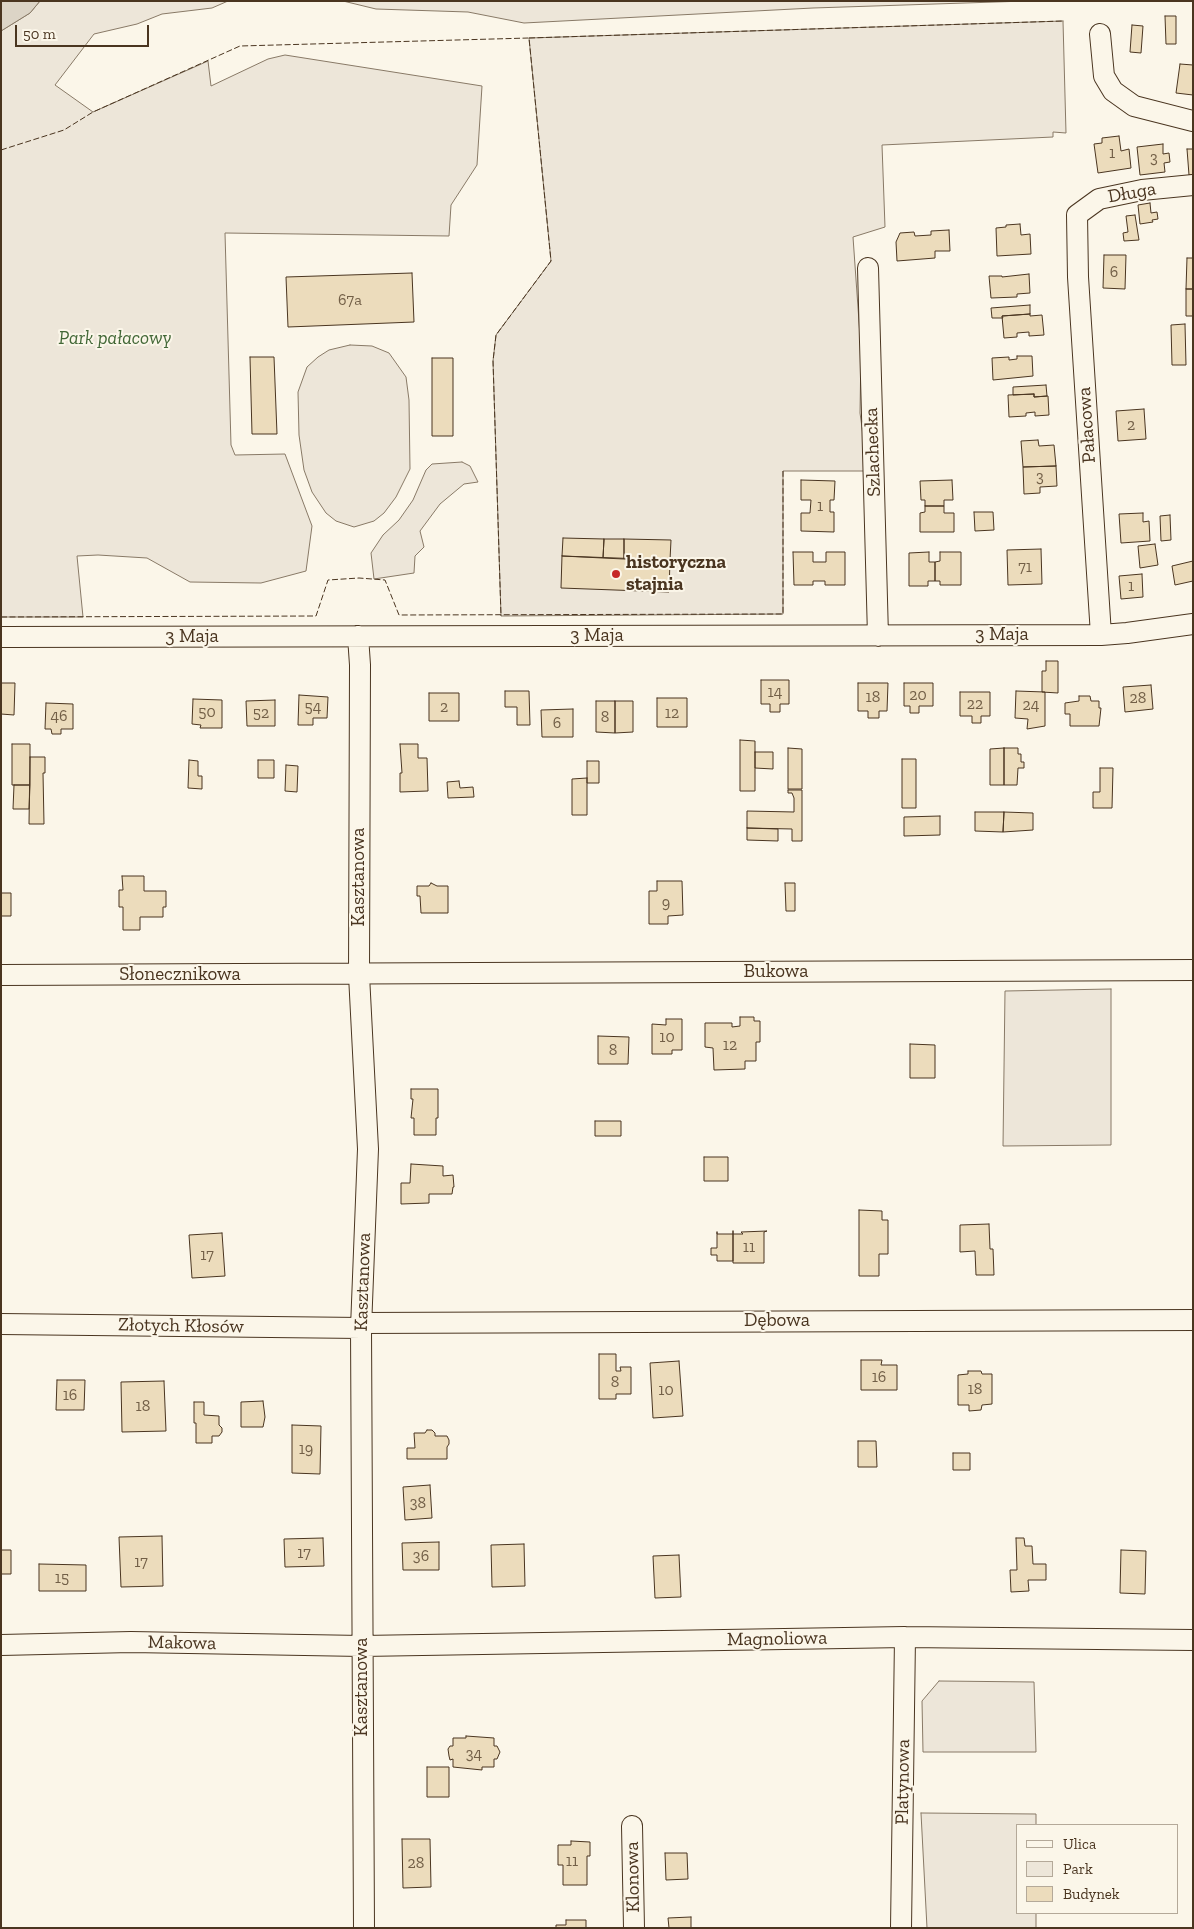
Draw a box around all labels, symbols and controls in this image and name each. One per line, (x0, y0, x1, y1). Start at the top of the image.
scale bar (18, 15, 151, 47)
text: 50 m (23, 25, 56, 43)
house number: 1 (1109, 143, 1115, 163)
house number: 3 (1150, 148, 1158, 168)
street label: Długa (1106, 178, 1158, 208)
house number: 6 (1110, 262, 1118, 282)
house number: 67a (338, 290, 362, 310)
park label: Park pałacowy (59, 328, 171, 350)
street label: Pałacowa (1073, 386, 1101, 464)
street label: Szlachecka (860, 407, 886, 497)
house number: 2 (1127, 415, 1135, 435)
house number: 3 (1036, 467, 1044, 487)
house number: 1 (817, 496, 823, 516)
place label: historyczna stajnia (626, 552, 726, 596)
house number: 71 (1018, 557, 1032, 577)
marker: historyczna stajnia (610, 568, 622, 580)
house number: 1 (1128, 576, 1134, 596)
street label: 3 Maja (975, 624, 1029, 646)
street label: 3 Maja (570, 625, 624, 647)
street label: 3 Maja (165, 626, 219, 648)
house number: 14 (768, 682, 782, 702)
house number: 20 (909, 685, 927, 705)
house number: 18 (866, 687, 880, 707)
house number: 28 (1130, 688, 1146, 708)
house number: 22 (967, 694, 983, 714)
house number: 24 (1023, 695, 1039, 715)
house number: 54 (305, 697, 321, 717)
house number: 2 (440, 697, 448, 717)
house number: 50 (198, 702, 216, 722)
house number: 52 (253, 703, 269, 723)
house number: 12 (665, 703, 679, 723)
house number: 46 (50, 706, 68, 726)
house number: 8 (601, 707, 609, 727)
house number: 6 (553, 713, 561, 733)
street label: Kasztanowa (348, 828, 370, 926)
house number: 9 (662, 893, 670, 913)
street label: Bukowa (744, 961, 808, 983)
street label: Słonecznikowa (119, 964, 241, 986)
house number: 10 (659, 1027, 675, 1047)
house number: 12 (723, 1035, 737, 1055)
house number: 8 (609, 1040, 617, 1060)
street label: Kasztanowa (350, 1232, 376, 1332)
house number: 11 (743, 1237, 755, 1257)
house number: 17 (200, 1245, 214, 1265)
street label: Dębowa (744, 1310, 810, 1332)
street label: Złotych Kłosów (118, 1314, 244, 1338)
house number: 16 (872, 1367, 886, 1387)
house number: 8 (611, 1372, 619, 1392)
house number: 18 (968, 1379, 982, 1399)
house number: 10 (658, 1380, 674, 1400)
house number: 16 (63, 1385, 77, 1405)
house number: 18 (136, 1396, 150, 1416)
house number: 19 (299, 1439, 313, 1459)
house number: 38 (410, 1493, 426, 1513)
house number: 17 (297, 1543, 311, 1563)
house number: 36 (413, 1546, 429, 1566)
house number: 17 (134, 1552, 148, 1572)
house number: 15 (55, 1568, 69, 1588)
street label: Magnoliowa (727, 1627, 827, 1651)
street label: Makowa (148, 1631, 216, 1655)
street label: Kasztanowa (351, 1638, 373, 1736)
street label: Platynowa (891, 1739, 915, 1825)
house number: 34 (466, 1744, 482, 1764)
legend (1016, 1824, 1179, 1914)
text: Ulica (1063, 1835, 1096, 1853)
street label: Klonowa (621, 1841, 645, 1913)
house number: 11 (566, 1851, 578, 1871)
house number: 28 (408, 1853, 424, 1873)
text: Park (1063, 1860, 1093, 1878)
text: Budynek (1063, 1885, 1120, 1903)

